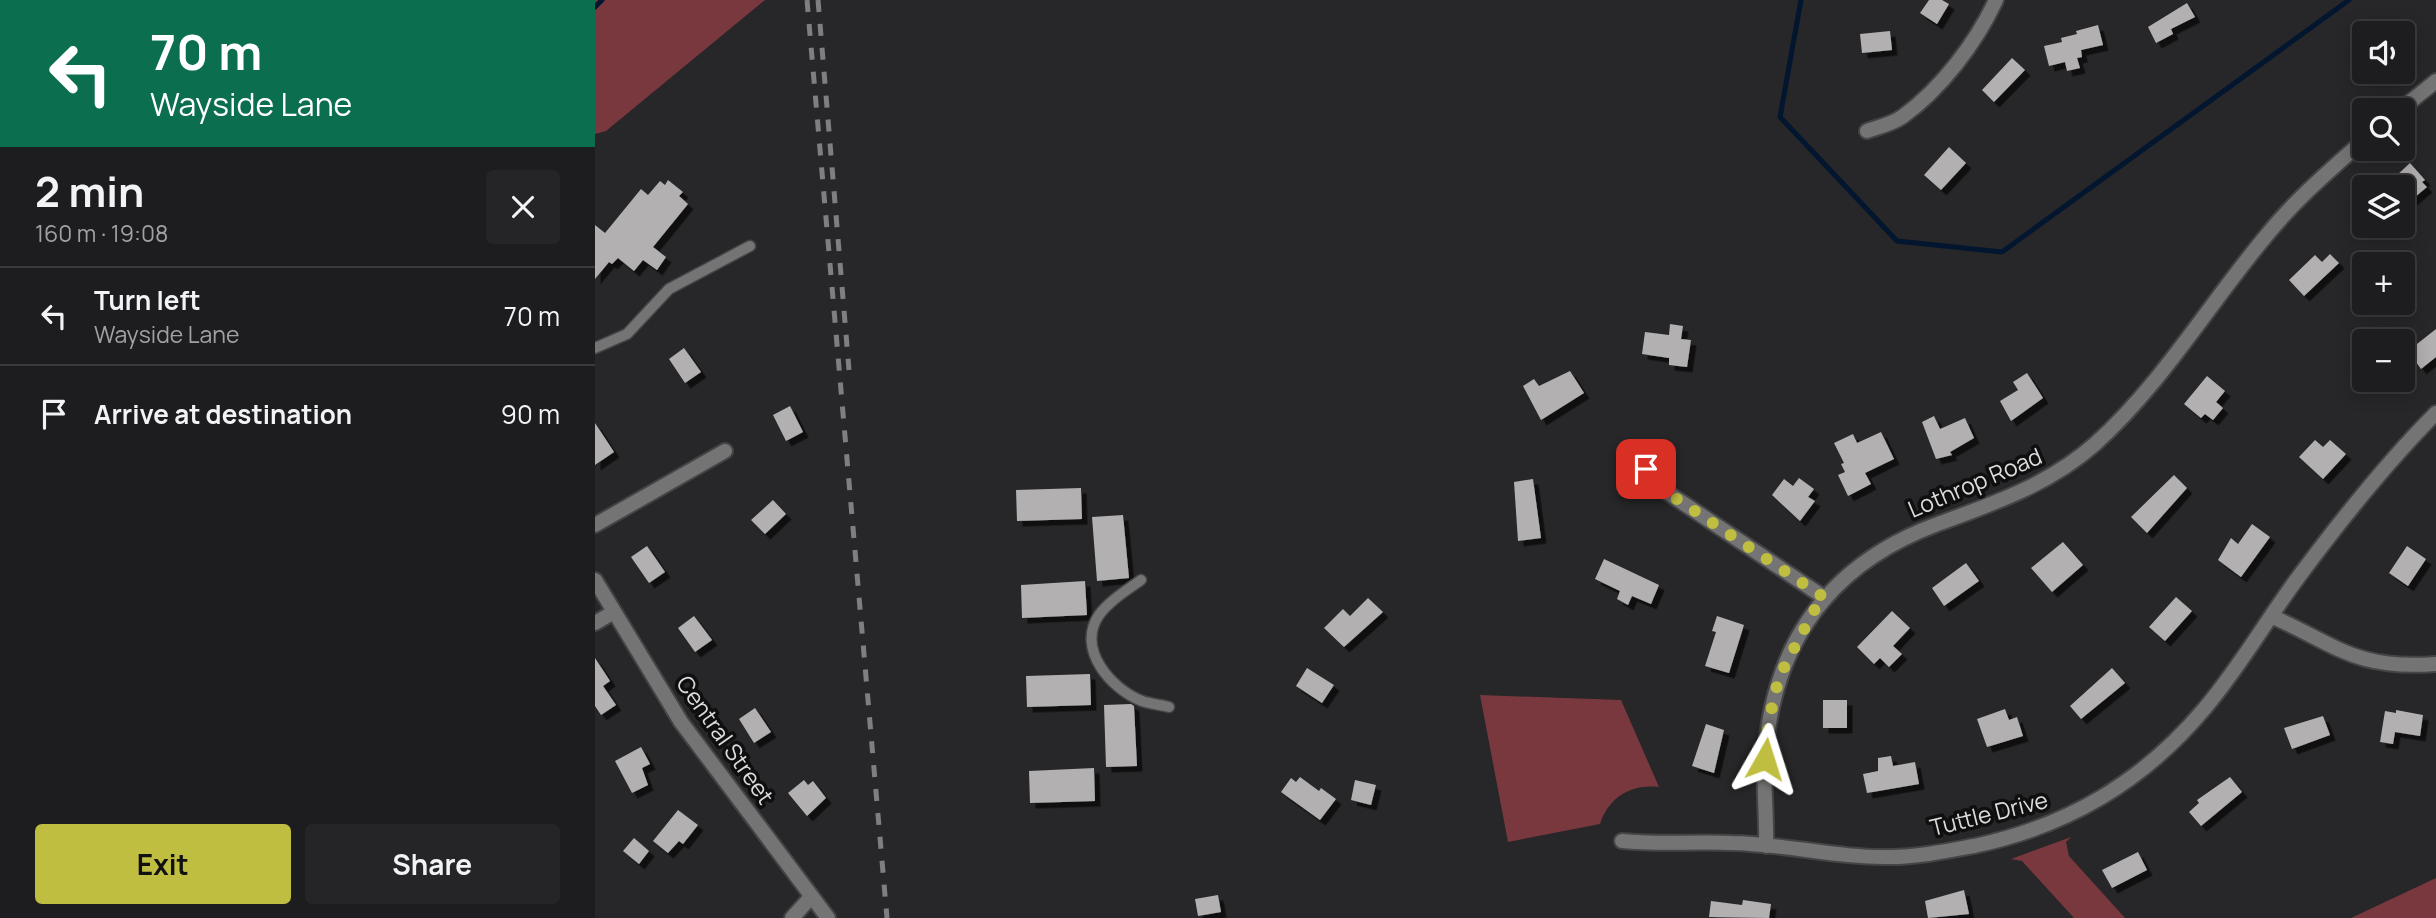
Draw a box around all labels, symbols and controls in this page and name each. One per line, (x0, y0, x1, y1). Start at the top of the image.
text: 70 m (150, 18, 262, 85)
map controls (2352, 21, 2415, 392)
button: sound (2352, 21, 2415, 84)
icon: left (35, 28, 126, 119)
text: Wayside Lane (150, 82, 352, 126)
button: search (2352, 98, 2415, 161)
text: 2 min (35, 162, 144, 220)
button: close (486, 170, 560, 244)
button: layers (2352, 175, 2415, 238)
text: 160 m · 19:08 (35, 217, 168, 249)
button: + (2352, 252, 2415, 315)
text: Turn left (94, 282, 201, 318)
icon: left (35, 297, 73, 335)
text: 70 m (504, 298, 560, 334)
text: Wayside Lane (94, 318, 239, 350)
button: − (2352, 329, 2415, 392)
icon: arrive (35, 395, 73, 433)
text: Arrive at destination (94, 396, 352, 432)
text: 90 m (501, 396, 560, 432)
pin (1616, 439, 1676, 499)
street label: Lothrop Road (1903, 439, 2047, 525)
icon: arrive (1627, 450, 1665, 488)
street label: Central Street (670, 669, 782, 810)
position arrow (1728, 722, 1802, 796)
street label: Tuttle Drive (1926, 783, 2051, 843)
button: Exit (35, 824, 291, 904)
button: Share (305, 824, 560, 904)

